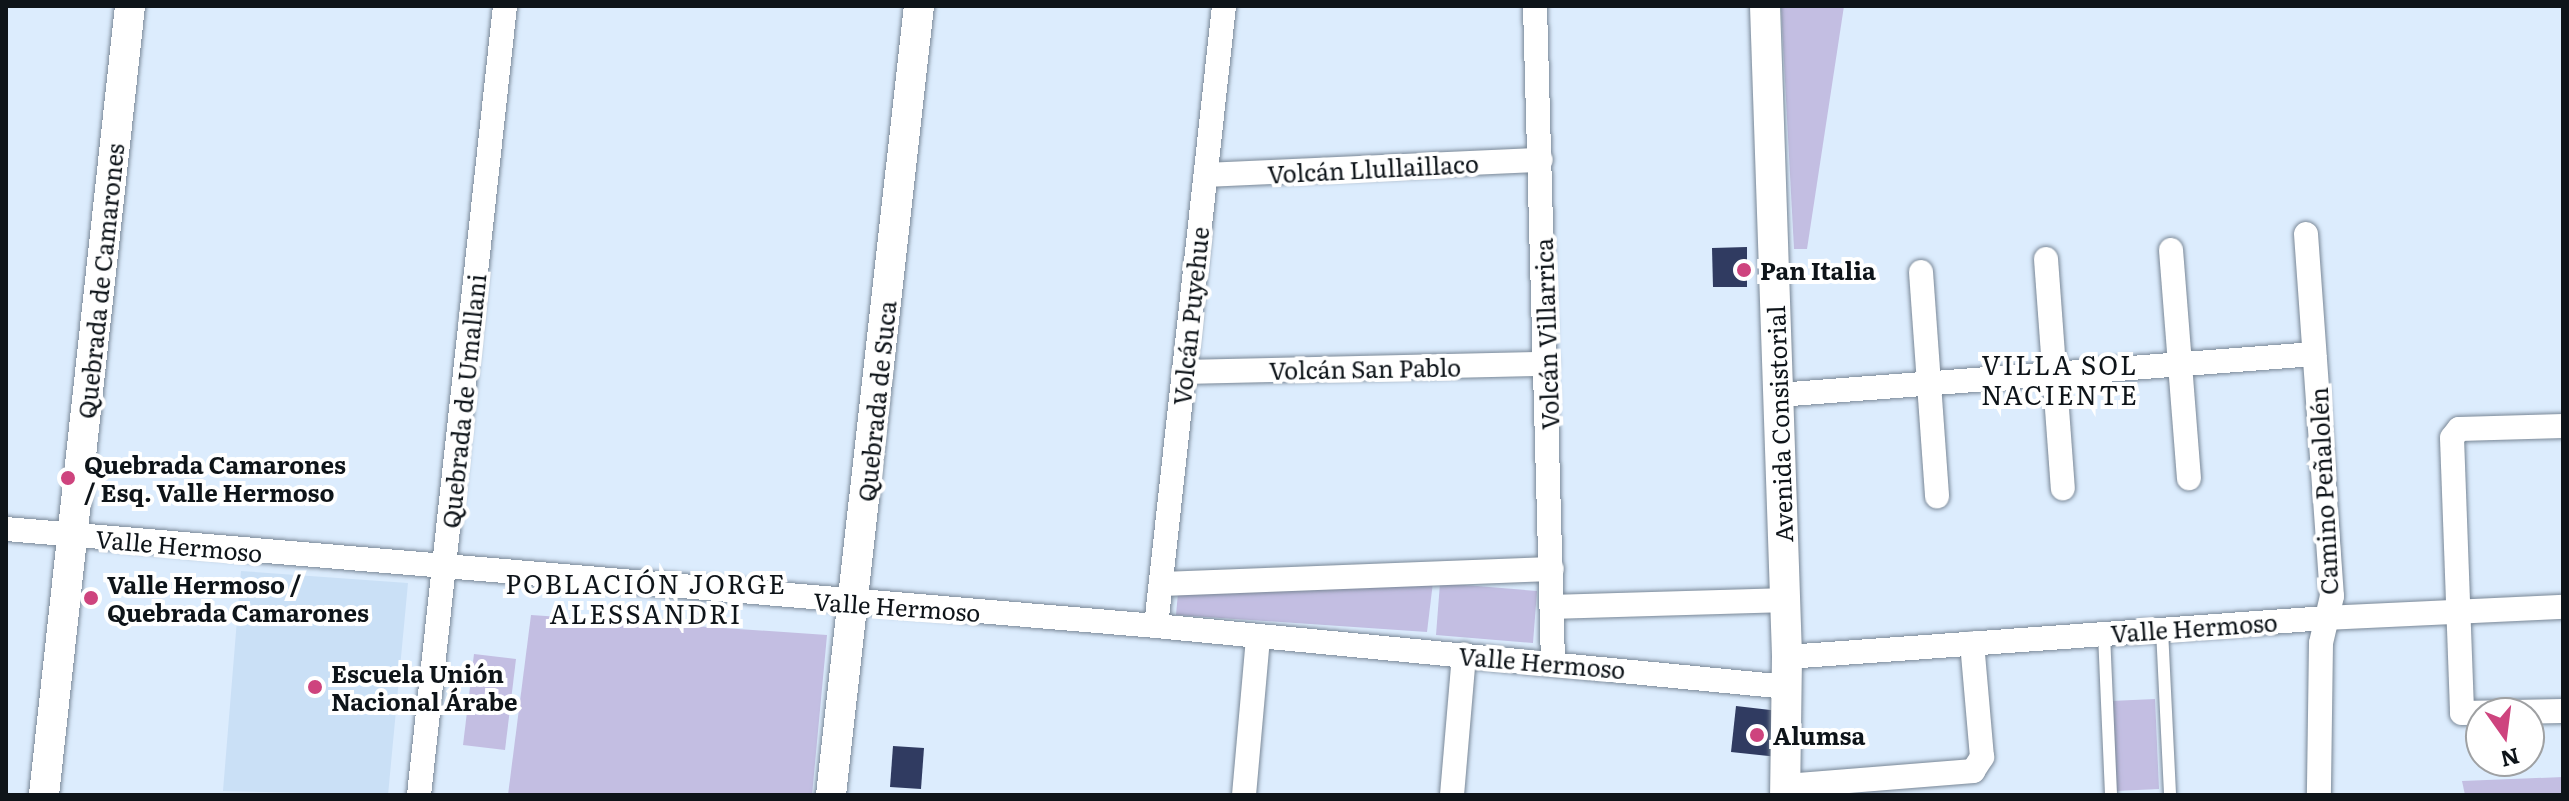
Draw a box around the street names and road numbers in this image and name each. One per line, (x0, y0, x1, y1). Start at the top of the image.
street label: Quebrada de Camarones (71, 142, 129, 420)
street label: Volcán Llullaillaco (1267, 148, 1479, 188)
street label: Volcán Puyehue (1166, 225, 1214, 407)
street label: Volcán Villarrica (1528, 238, 1564, 430)
street label: Quebrada de Umallani (435, 272, 491, 530)
street label: Quebrada de Suca (851, 299, 901, 503)
street label: Avenida Consistorial (1760, 305, 1798, 543)
street label: Volcán San Pablo (1269, 352, 1461, 384)
street label: Camino Peñalolén (2303, 386, 2343, 596)
street label: Valle Hermoso (94, 523, 264, 567)
street label: Valle Hermoso (813, 586, 981, 626)
street label: Valle Hermoso (2110, 607, 2278, 647)
street label: Valle Hermoso (1457, 640, 1627, 684)

